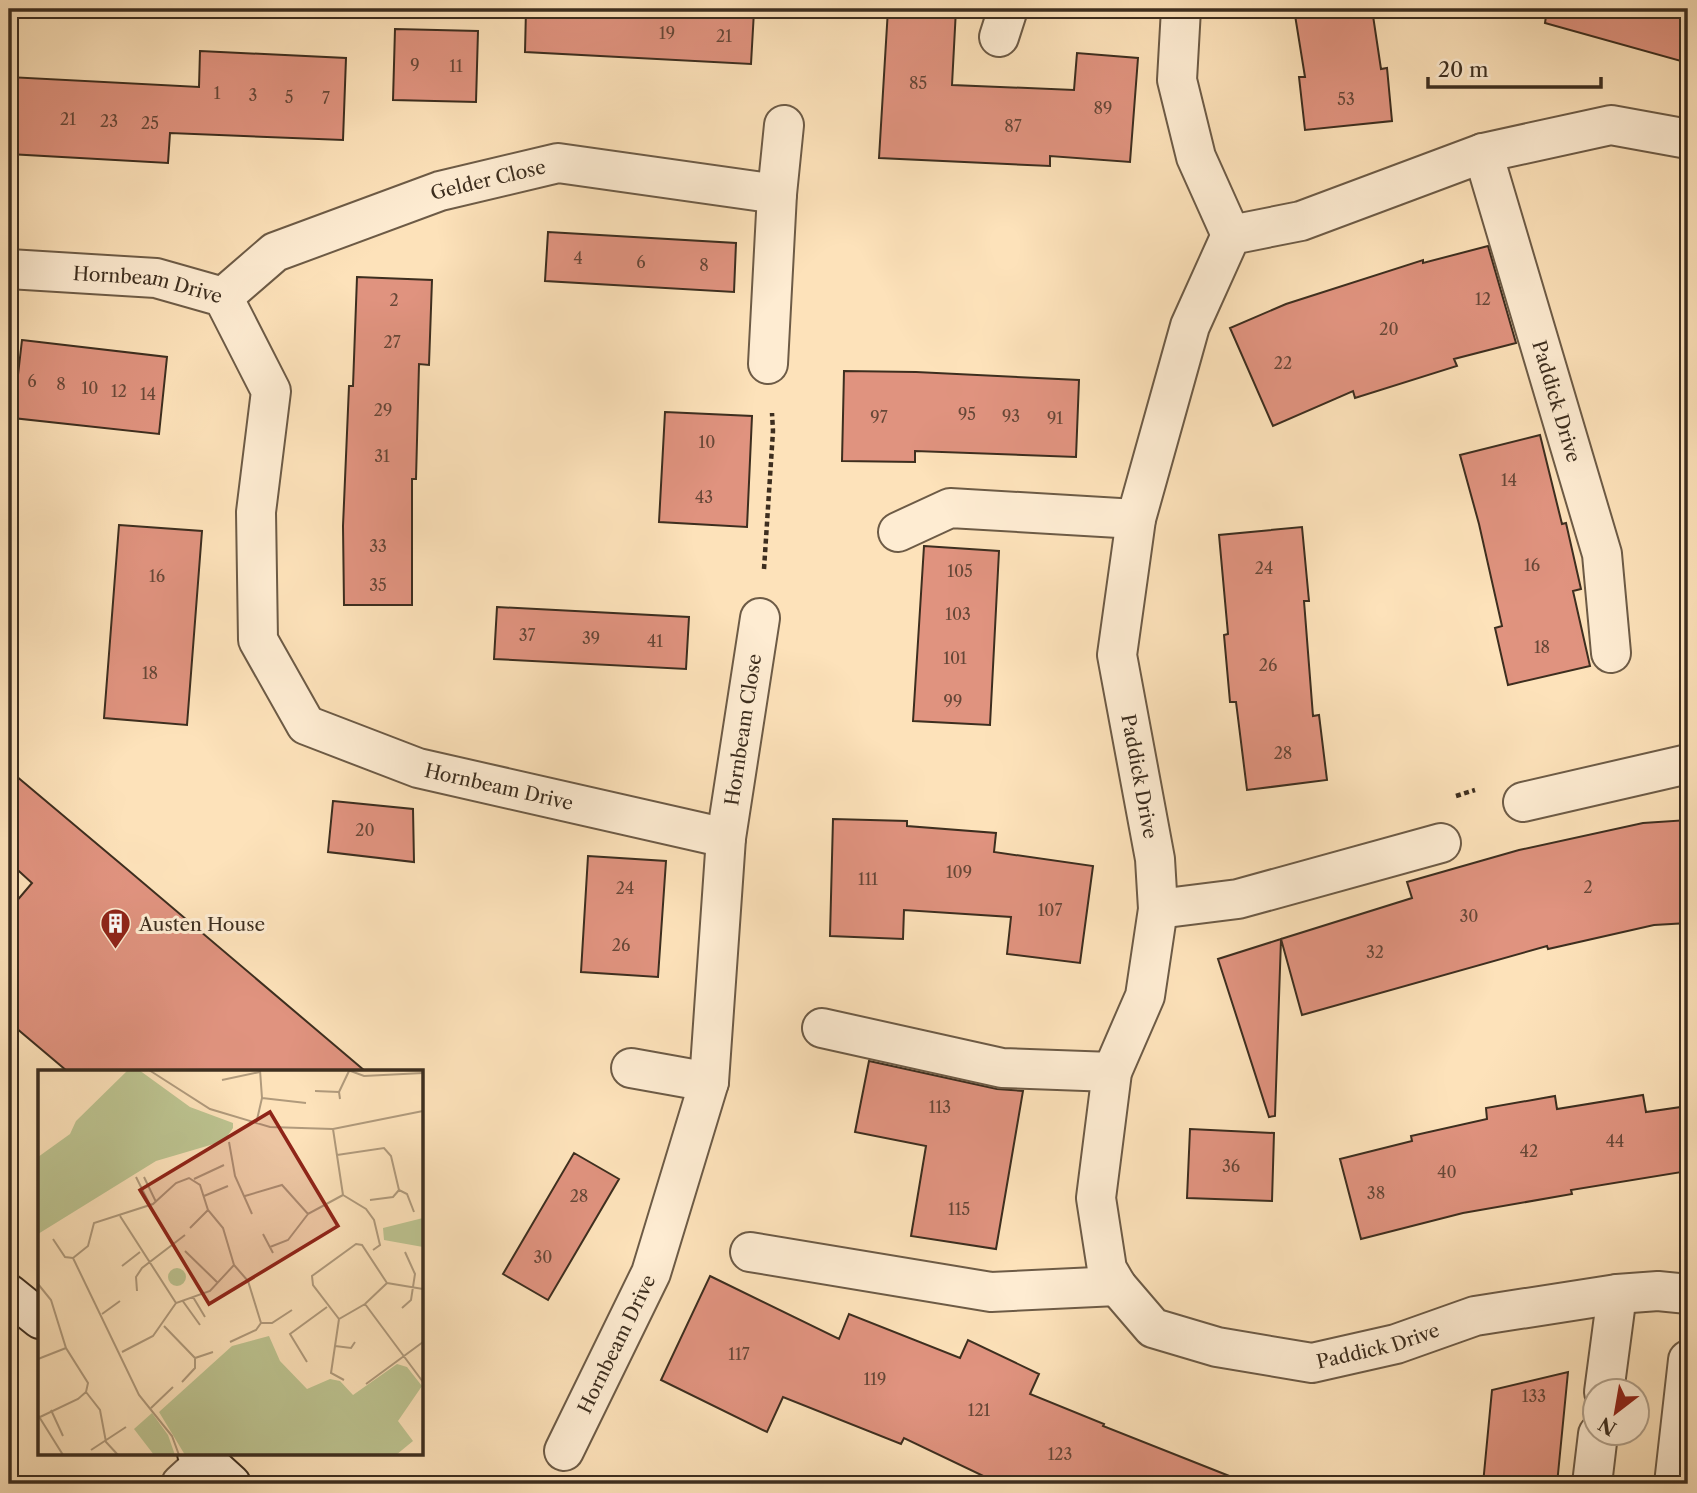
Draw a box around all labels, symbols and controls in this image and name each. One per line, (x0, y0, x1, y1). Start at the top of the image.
house number: 19 (659, 23, 675, 43)
house number: 21 (716, 26, 732, 46)
scale bar (1428, 46, 1601, 90)
house number: 9 (410, 55, 420, 75)
house number: 11 (449, 56, 463, 76)
text: 20 m (1438, 57, 1489, 82)
house number: 85 (909, 73, 927, 93)
house number: 1 (214, 83, 221, 103)
house number: 3 (249, 85, 257, 105)
house number: 5 (285, 87, 293, 107)
house number: 7 (322, 88, 330, 108)
house number: 53 (1337, 89, 1355, 109)
house number: 89 (1094, 98, 1112, 118)
house number: 21 (60, 109, 76, 129)
house number: 23 (100, 111, 118, 131)
house number: 25 (141, 113, 159, 133)
house number: 87 (1004, 116, 1022, 136)
street label: Gelder Close (427, 155, 548, 206)
house number: 4 (573, 248, 583, 268)
house number: 6 (636, 252, 646, 272)
house number: 8 (699, 255, 709, 275)
street label: Hornbeam Drive (72, 262, 225, 308)
house number: 12 (1475, 289, 1491, 309)
house number: 2 (389, 290, 399, 310)
house number: 20 (1379, 319, 1399, 339)
house number: 27 (383, 332, 401, 352)
street label: Paddick Drive (1527, 338, 1585, 465)
house number: 22 (1274, 353, 1292, 373)
house number: 6 (27, 371, 37, 391)
house number: 8 (56, 374, 66, 394)
house number: 10 (82, 378, 98, 398)
house number: 12 (111, 381, 127, 401)
house number: 14 (140, 384, 156, 404)
house number: 29 (374, 400, 392, 420)
house number: 95 (958, 404, 976, 424)
house number: 93 (1002, 406, 1020, 426)
house number: 97 (870, 407, 888, 427)
house number: 91 (1047, 408, 1063, 428)
house number: 10 (699, 432, 715, 452)
house number: 31 (374, 446, 390, 466)
house number: 14 (1501, 470, 1517, 490)
house number: 43 (695, 487, 713, 507)
house number: 33 (369, 536, 387, 556)
house number: 16 (1524, 555, 1540, 575)
house number: 24 (1255, 558, 1273, 578)
house number: 105 (947, 561, 973, 581)
house number: 16 (149, 566, 165, 586)
house number: 35 (369, 575, 387, 595)
house number: 103 (945, 604, 971, 624)
house number: 37 (519, 625, 535, 645)
house number: 39 (582, 628, 600, 648)
house number: 41 (647, 631, 663, 651)
house number: 18 (1534, 637, 1550, 657)
house number: 101 (943, 648, 967, 668)
street label: Hornbeam Close (720, 652, 766, 807)
house number: 26 (1259, 655, 1277, 675)
house number: 18 (142, 663, 158, 683)
house number: 99 (944, 691, 962, 711)
street label: Paddick Drive (1116, 712, 1162, 841)
house number: 28 (1274, 743, 1292, 763)
street label: Hornbeam Drive (422, 759, 575, 815)
house number: 20 (355, 820, 375, 840)
house number: 109 (946, 862, 972, 882)
house number: 111 (858, 869, 878, 889)
house number: 2 (1583, 877, 1593, 897)
house number: 24 (616, 878, 634, 898)
house number: 107 (1038, 900, 1062, 920)
house number: 30 (1460, 906, 1478, 926)
building icon: Austen House (99, 907, 133, 951)
place label: Austen House (138, 913, 265, 936)
house number: 26 (612, 935, 630, 955)
house number: 32 (1366, 942, 1384, 962)
inset map (38, 1070, 424, 1454)
house number: 113 (929, 1097, 951, 1117)
house number: 44 (1606, 1131, 1624, 1151)
house number: 42 (1520, 1141, 1538, 1161)
house number: 36 (1222, 1156, 1240, 1176)
house number: 40 (1437, 1162, 1457, 1182)
house number: 38 (1367, 1183, 1385, 1203)
house number: 28 (570, 1186, 588, 1206)
house number: 115 (948, 1199, 970, 1219)
house number: 30 (534, 1247, 552, 1267)
street label: Hornbeam Drive (573, 1271, 660, 1418)
street label: Paddick Drive (1314, 1319, 1443, 1374)
house number: 117 (728, 1344, 750, 1364)
house number: 119 (864, 1369, 886, 1389)
north arrow (1582, 1378, 1652, 1448)
house number: 133 (1522, 1386, 1546, 1406)
house number: 121 (968, 1400, 991, 1420)
text: N (1595, 1412, 1621, 1440)
house number: 123 (1048, 1444, 1072, 1464)

